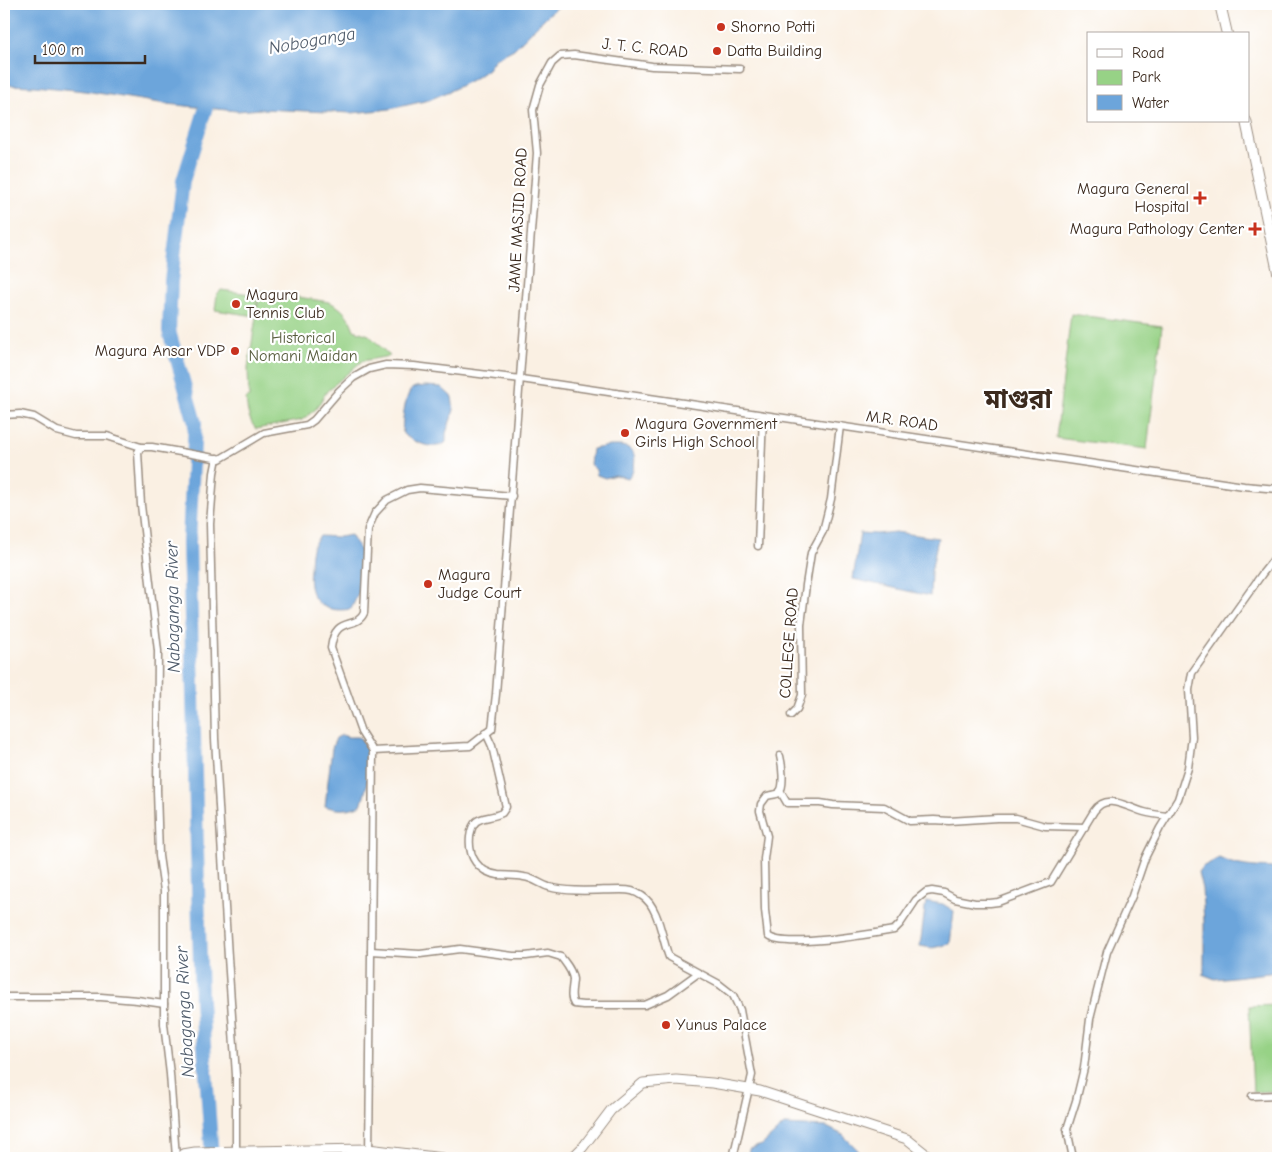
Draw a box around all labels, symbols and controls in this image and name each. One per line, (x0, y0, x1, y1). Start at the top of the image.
place label: Shorno Potti (731, 18, 815, 36)
marker: Shorno Potti (715, 21, 727, 33)
water label: Noboganga (267, 23, 357, 59)
scale bar (35, 32, 145, 64)
legend (1087, 32, 1250, 122)
street label: J. T. C. ROAD (601, 35, 689, 61)
text: 100 m (42, 41, 84, 59)
place label: Datta Building (727, 42, 822, 60)
text: Road (1132, 44, 1164, 62)
marker: Datta Building (711, 45, 723, 57)
text: Park (1132, 68, 1161, 86)
text: Water (1132, 94, 1169, 112)
street label: JAME MASJID ROAD (505, 147, 531, 293)
place label: Magura General Hospital (1077, 180, 1189, 216)
marker: Magura General Hospital (1193, 191, 1207, 205)
place label: Magura Pathology Center (1070, 220, 1245, 238)
marker: Magura Pathology Center (1248, 222, 1262, 236)
place label: Magura Tennis Club (246, 286, 324, 322)
marker: Magura Tennis Club (230, 298, 242, 310)
park label: Historical Nomani Maidan (248, 329, 358, 365)
place label: Magura Ansar VDP (95, 342, 225, 360)
marker: Magura Ansar VDP (229, 345, 241, 357)
district label: মাগুরা (983, 385, 1052, 415)
street label: M.R. ROAD (865, 407, 939, 435)
place label: Magura Government Girls High School (635, 415, 777, 451)
marker: Magura Government Girls High School (619, 427, 631, 439)
water label: Nabaganga River (161, 540, 185, 673)
place label: Magura Judge Court (438, 566, 522, 602)
marker: Magura Judge Court (422, 578, 434, 590)
street label: COLLEGE ROAD (776, 587, 802, 699)
water label: Nabaganga River (171, 945, 199, 1078)
place label: Yunus Palace (676, 1016, 767, 1034)
marker: Yunus Palace (660, 1019, 672, 1031)

